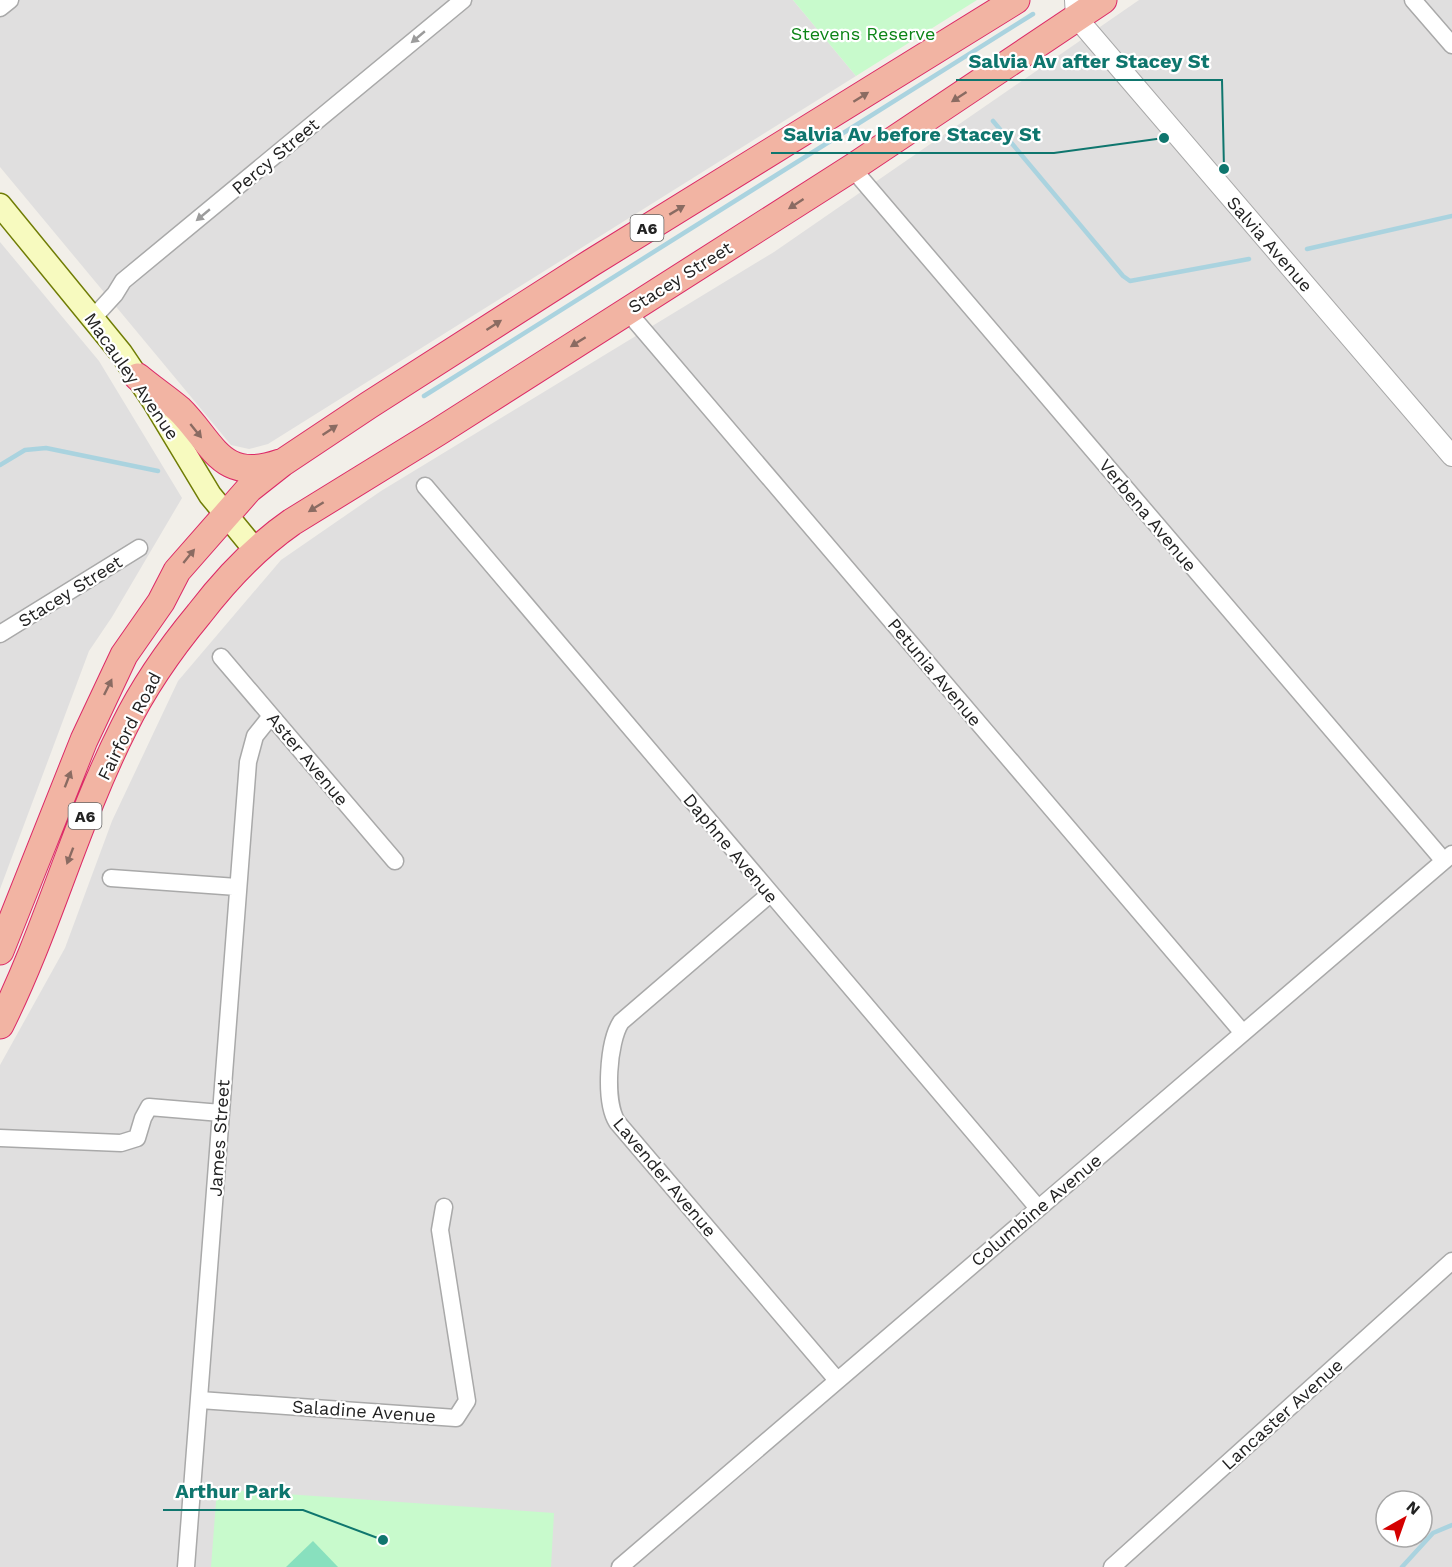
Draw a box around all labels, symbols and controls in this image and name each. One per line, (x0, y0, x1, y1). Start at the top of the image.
park label: Stevens Reserve (791, 23, 935, 44)
one-way arrow (410, 31, 426, 44)
callout: Salvia Av after Stacey St (956, 42, 1222, 80)
text: Salvia Av after Stacey St (969, 49, 1210, 73)
one-way arrow (853, 91, 869, 102)
one-way arrow (951, 92, 967, 103)
street label: Percy Street (227, 113, 323, 198)
callout: Salvia Av before Stacey St (771, 115, 1054, 153)
text: Salvia Av before Stacey St (783, 122, 1041, 146)
street label: Salvia Avenue (1223, 192, 1317, 296)
one-way arrow (788, 198, 804, 210)
one-way arrow (669, 204, 685, 215)
one-way arrow (196, 208, 211, 221)
road number: A6 (630, 215, 664, 241)
street label: Stacey Street (624, 236, 736, 317)
street label: Macauley Avenue (80, 308, 184, 444)
one-way arrow (486, 319, 502, 330)
one-way arrow (570, 337, 586, 348)
one-way arrow (189, 423, 202, 438)
one-way arrow (322, 425, 338, 436)
street label: Verbena Avenue (1095, 455, 1201, 575)
one-way arrow (308, 501, 324, 512)
one-way arrow (183, 548, 196, 564)
street label: Stacey Street (14, 550, 126, 631)
street label: Petunia Avenue (884, 614, 986, 730)
street label: Fairford Road (93, 668, 165, 784)
one-way arrow (103, 678, 112, 695)
street label: Aster Avenue (263, 708, 353, 810)
one-way arrow (64, 770, 74, 788)
street label: Daphne Avenue (679, 789, 783, 907)
road number: A6 (68, 803, 101, 829)
one-way arrow (64, 847, 74, 865)
street label: James Street (204, 1078, 234, 1197)
street label: Lavender Avenue (609, 1113, 721, 1241)
street label: Columbine Avenue (967, 1149, 1105, 1271)
street label: Lancaster Avenue (1217, 1354, 1347, 1474)
street label: Saladine Avenue (291, 1396, 437, 1426)
callout: Arthur Park (163, 1472, 303, 1510)
text: Arthur Park (175, 1479, 291, 1503)
north arrow (1374, 1489, 1434, 1549)
text: N (1403, 1497, 1424, 1519)

